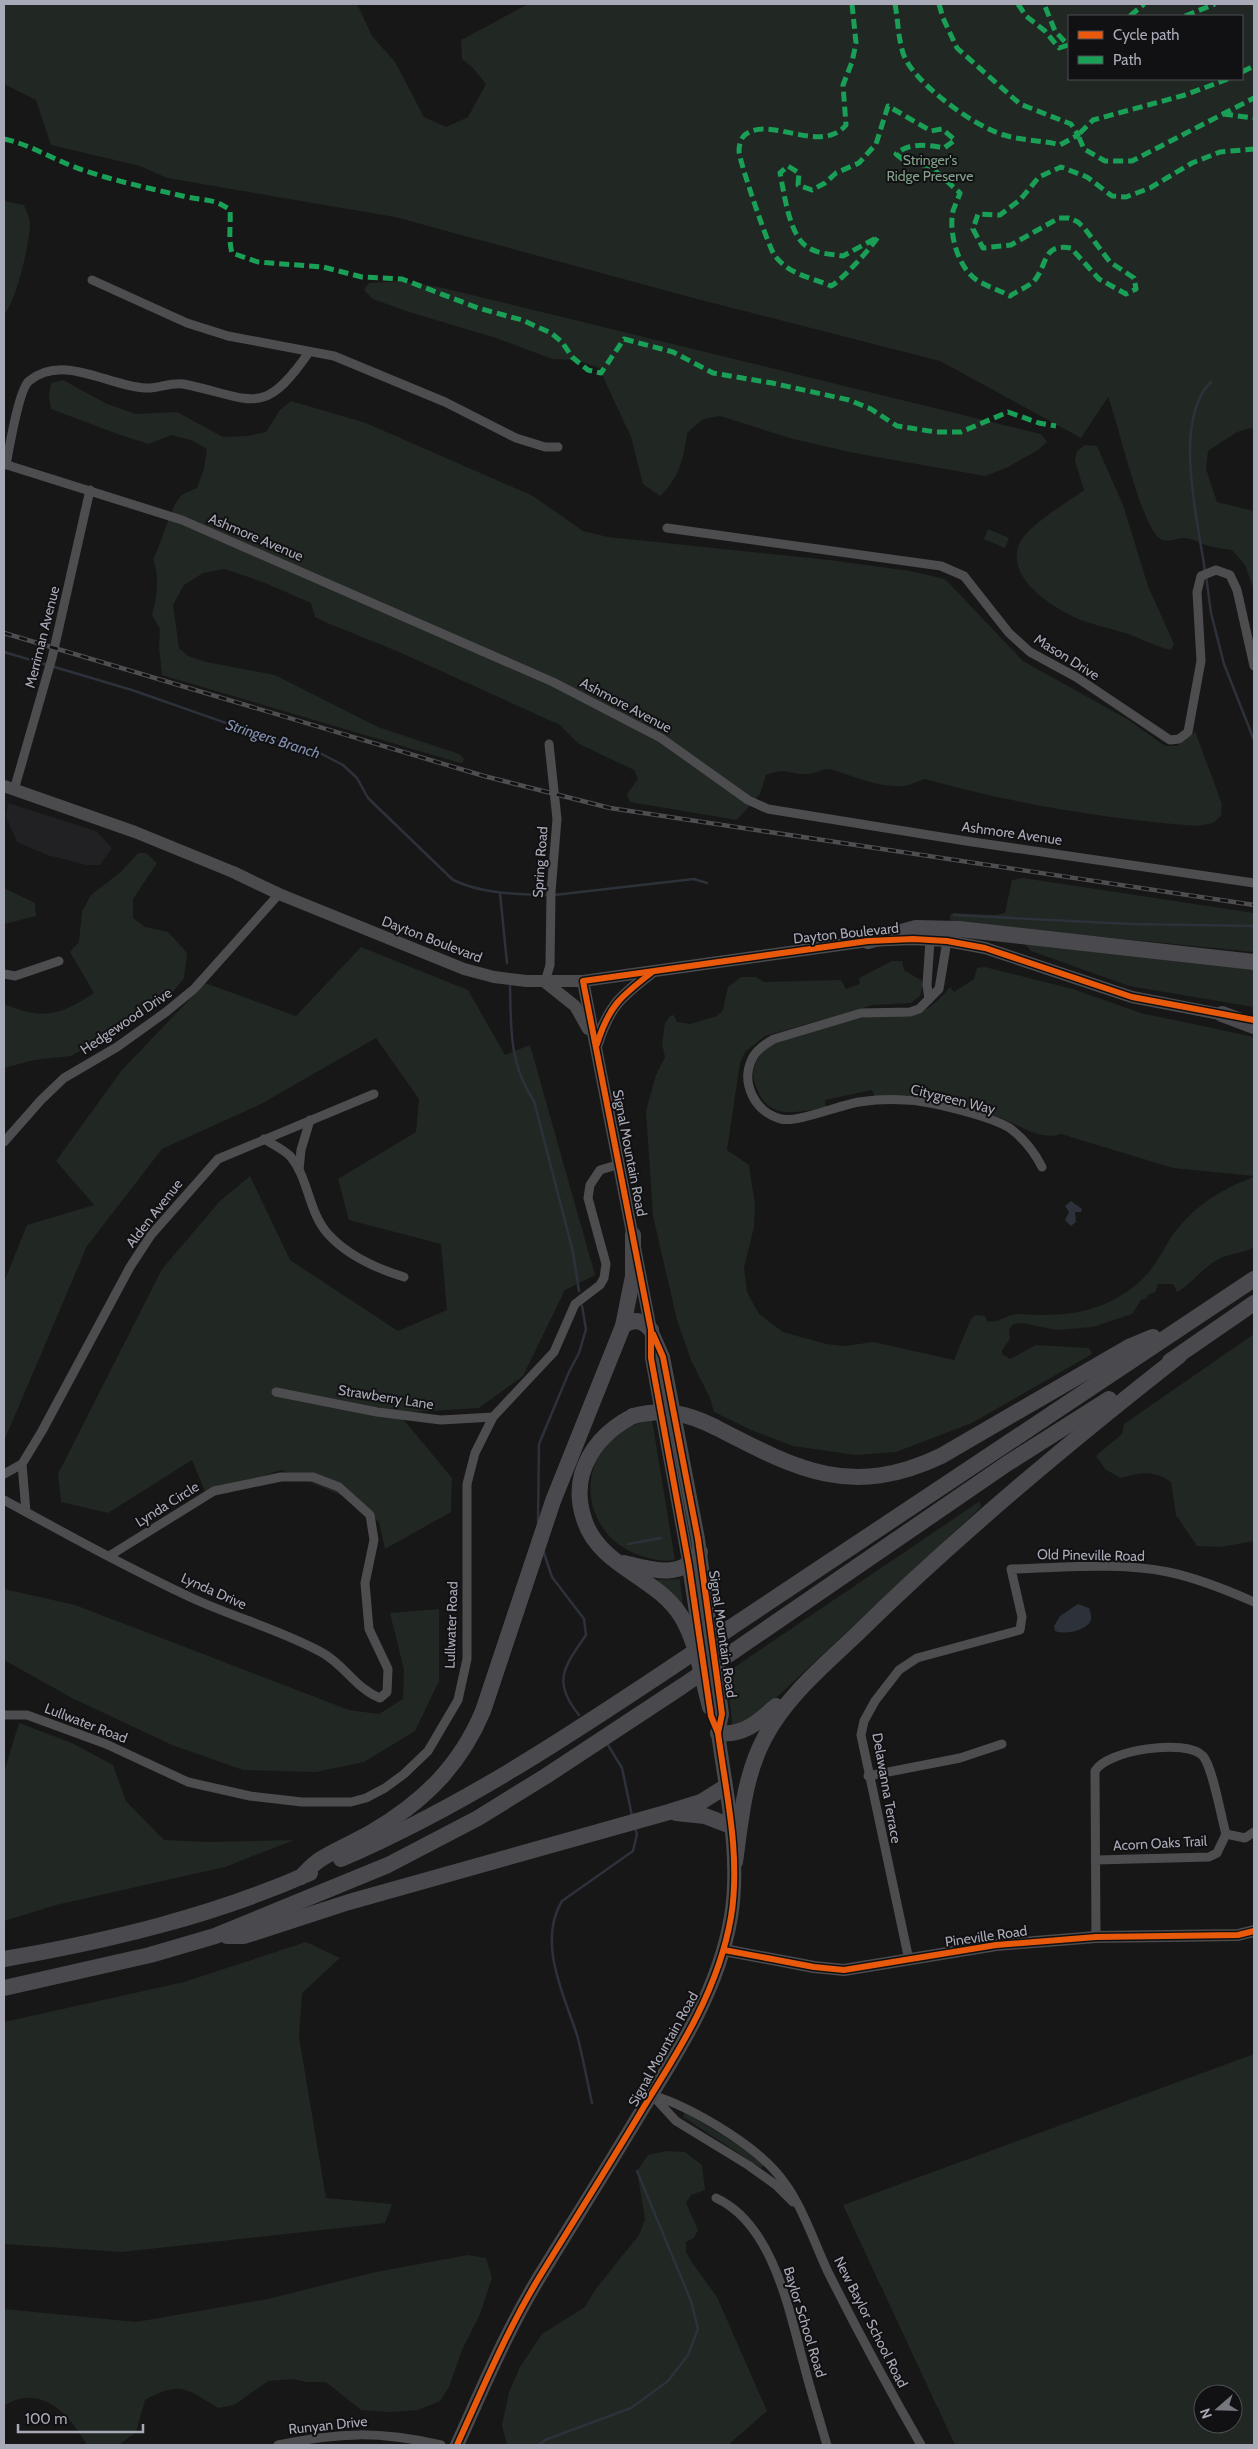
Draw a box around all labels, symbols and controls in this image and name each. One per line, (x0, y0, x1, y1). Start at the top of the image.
legend (1068, 15, 1243, 80)
text: Cycle path (1113, 26, 1179, 44)
text: Path (1113, 51, 1142, 69)
park label: Stringer's Ridge Preserve (887, 151, 974, 185)
street label: Ashmore Avenue (206, 509, 306, 565)
street label: Merriman Avenue (21, 584, 63, 690)
street label: Mason Drive (1031, 630, 1103, 684)
street label: Ashmore Avenue (577, 673, 675, 737)
water label: Stringers Branch (224, 715, 322, 763)
street label: Ashmore Avenue (961, 817, 1063, 849)
street label: Spring Road (529, 826, 551, 898)
street label: Dayton Boulevard (379, 912, 485, 966)
street label: Dayton Boulevard (792, 918, 900, 948)
street label: Hedgewood Drive (77, 984, 175, 1058)
street label: Citygreen Way (909, 1080, 997, 1118)
street label: Signal Mountain Road (609, 1088, 651, 1218)
street label: Alden Avenue (122, 1175, 186, 1251)
street label: Strawberry Lane (337, 1381, 435, 1413)
street label: Lynda Circle (132, 1477, 202, 1531)
street label: Old Pineville Road (1037, 1545, 1145, 1565)
street label: Lynda Drive (178, 1569, 250, 1613)
street label: Signal Mountain Road (705, 1569, 741, 1699)
street label: Lullwater Road (440, 1581, 462, 1669)
street label: Lullwater Road (42, 1699, 130, 1747)
street label: Delawanna Terrace (868, 1731, 906, 1845)
street label: Acorn Oaks Trail (1113, 1832, 1208, 1854)
street label: Pineville Road (944, 1921, 1028, 1951)
street label: Signal Mountain Road (624, 1988, 702, 2110)
street label: New Baylor School Road (830, 2253, 912, 2391)
street label: Baylor School Road (780, 2265, 830, 2379)
north arrow (1193, 2384, 1243, 2434)
scale bar (18, 2402, 142, 2434)
text: N (1196, 2406, 1216, 2421)
text: 100 m (25, 2410, 67, 2428)
street label: Runyan Drive (288, 2412, 368, 2438)

